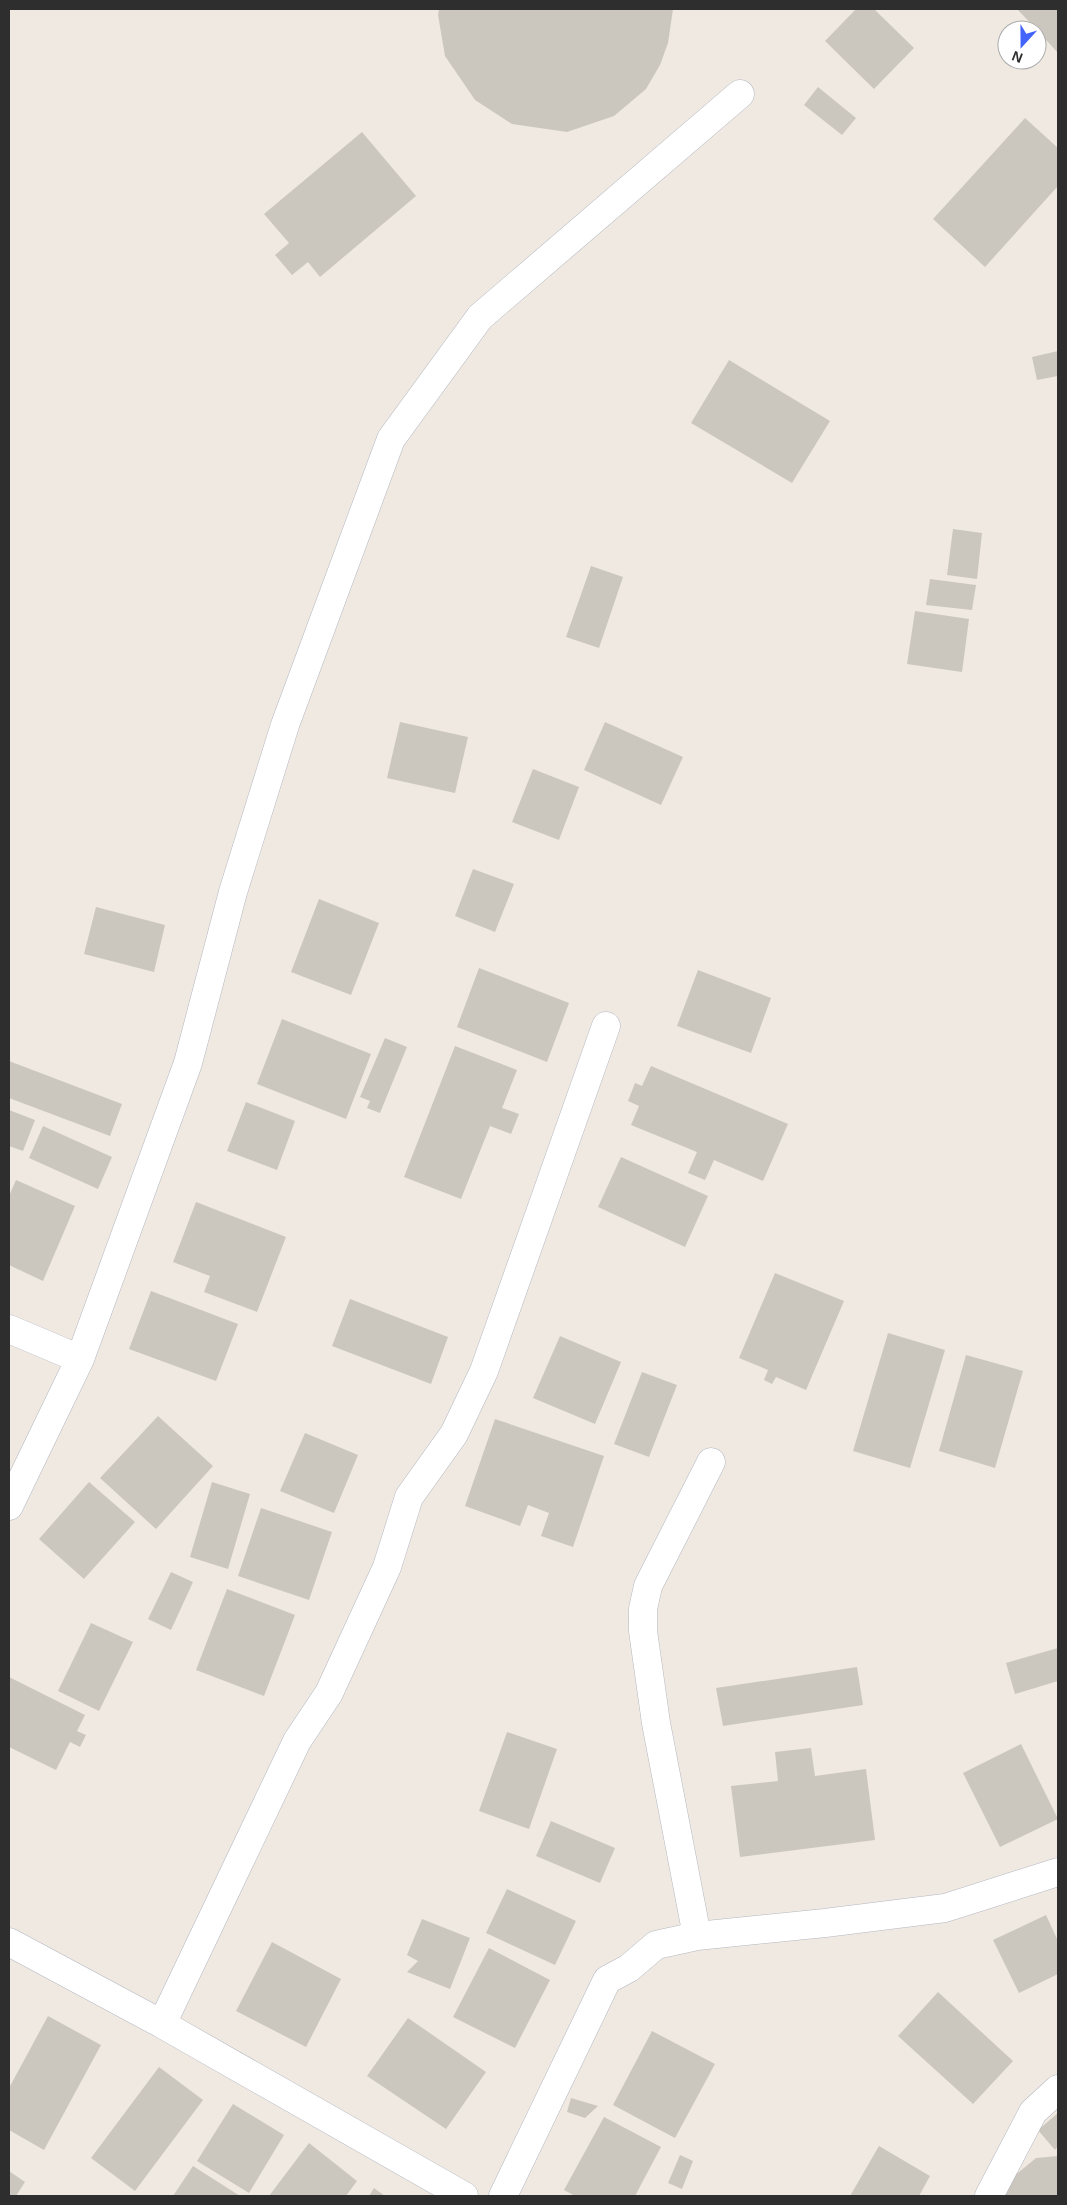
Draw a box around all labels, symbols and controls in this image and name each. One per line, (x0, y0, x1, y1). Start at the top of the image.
north arrow (997, 20, 1047, 70)
text: N (1010, 48, 1025, 66)

